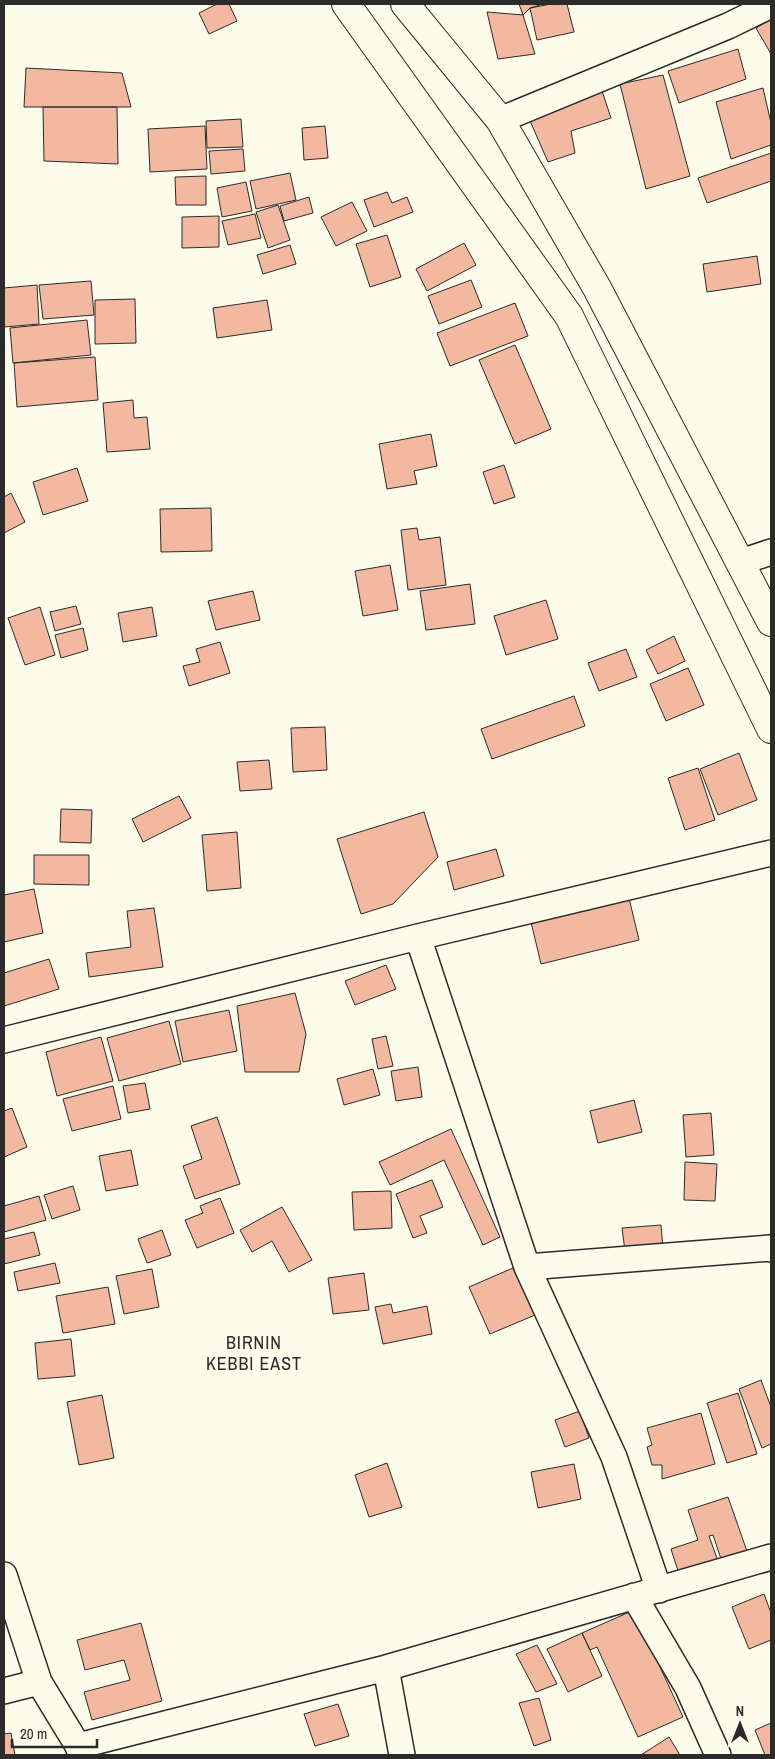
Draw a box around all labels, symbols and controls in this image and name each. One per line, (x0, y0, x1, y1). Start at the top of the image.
district label: BIRNIN KEBBI EAST (206, 1330, 302, 1376)
north arrow (715, 1699, 765, 1749)
text: N (736, 1702, 744, 1720)
scale bar (12, 1716, 98, 1748)
text: 20 m (20, 1723, 47, 1744)

